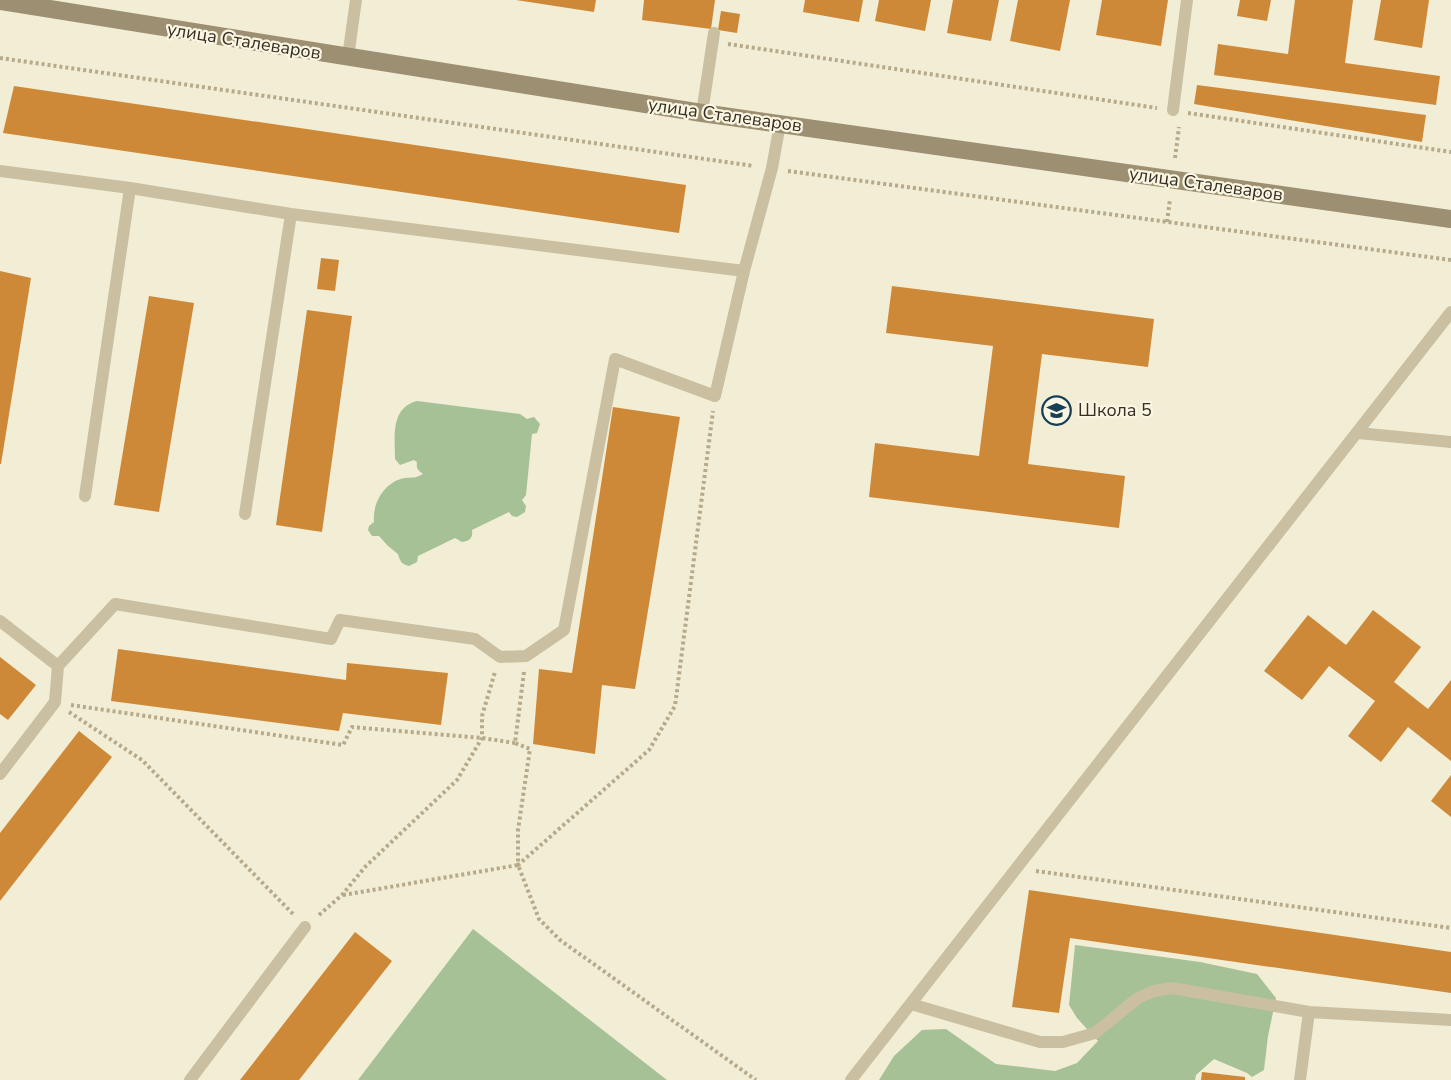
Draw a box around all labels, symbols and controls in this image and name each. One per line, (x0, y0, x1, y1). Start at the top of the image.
street label: улица Сталеваров (166, 17, 323, 65)
street label: улица Сталеваров (647, 92, 804, 138)
street label: улица Сталеваров (1128, 161, 1285, 207)
school or university icon: Школа 5 (1041, 394, 1073, 426)
place label: Школа 5 (1078, 398, 1152, 422)

